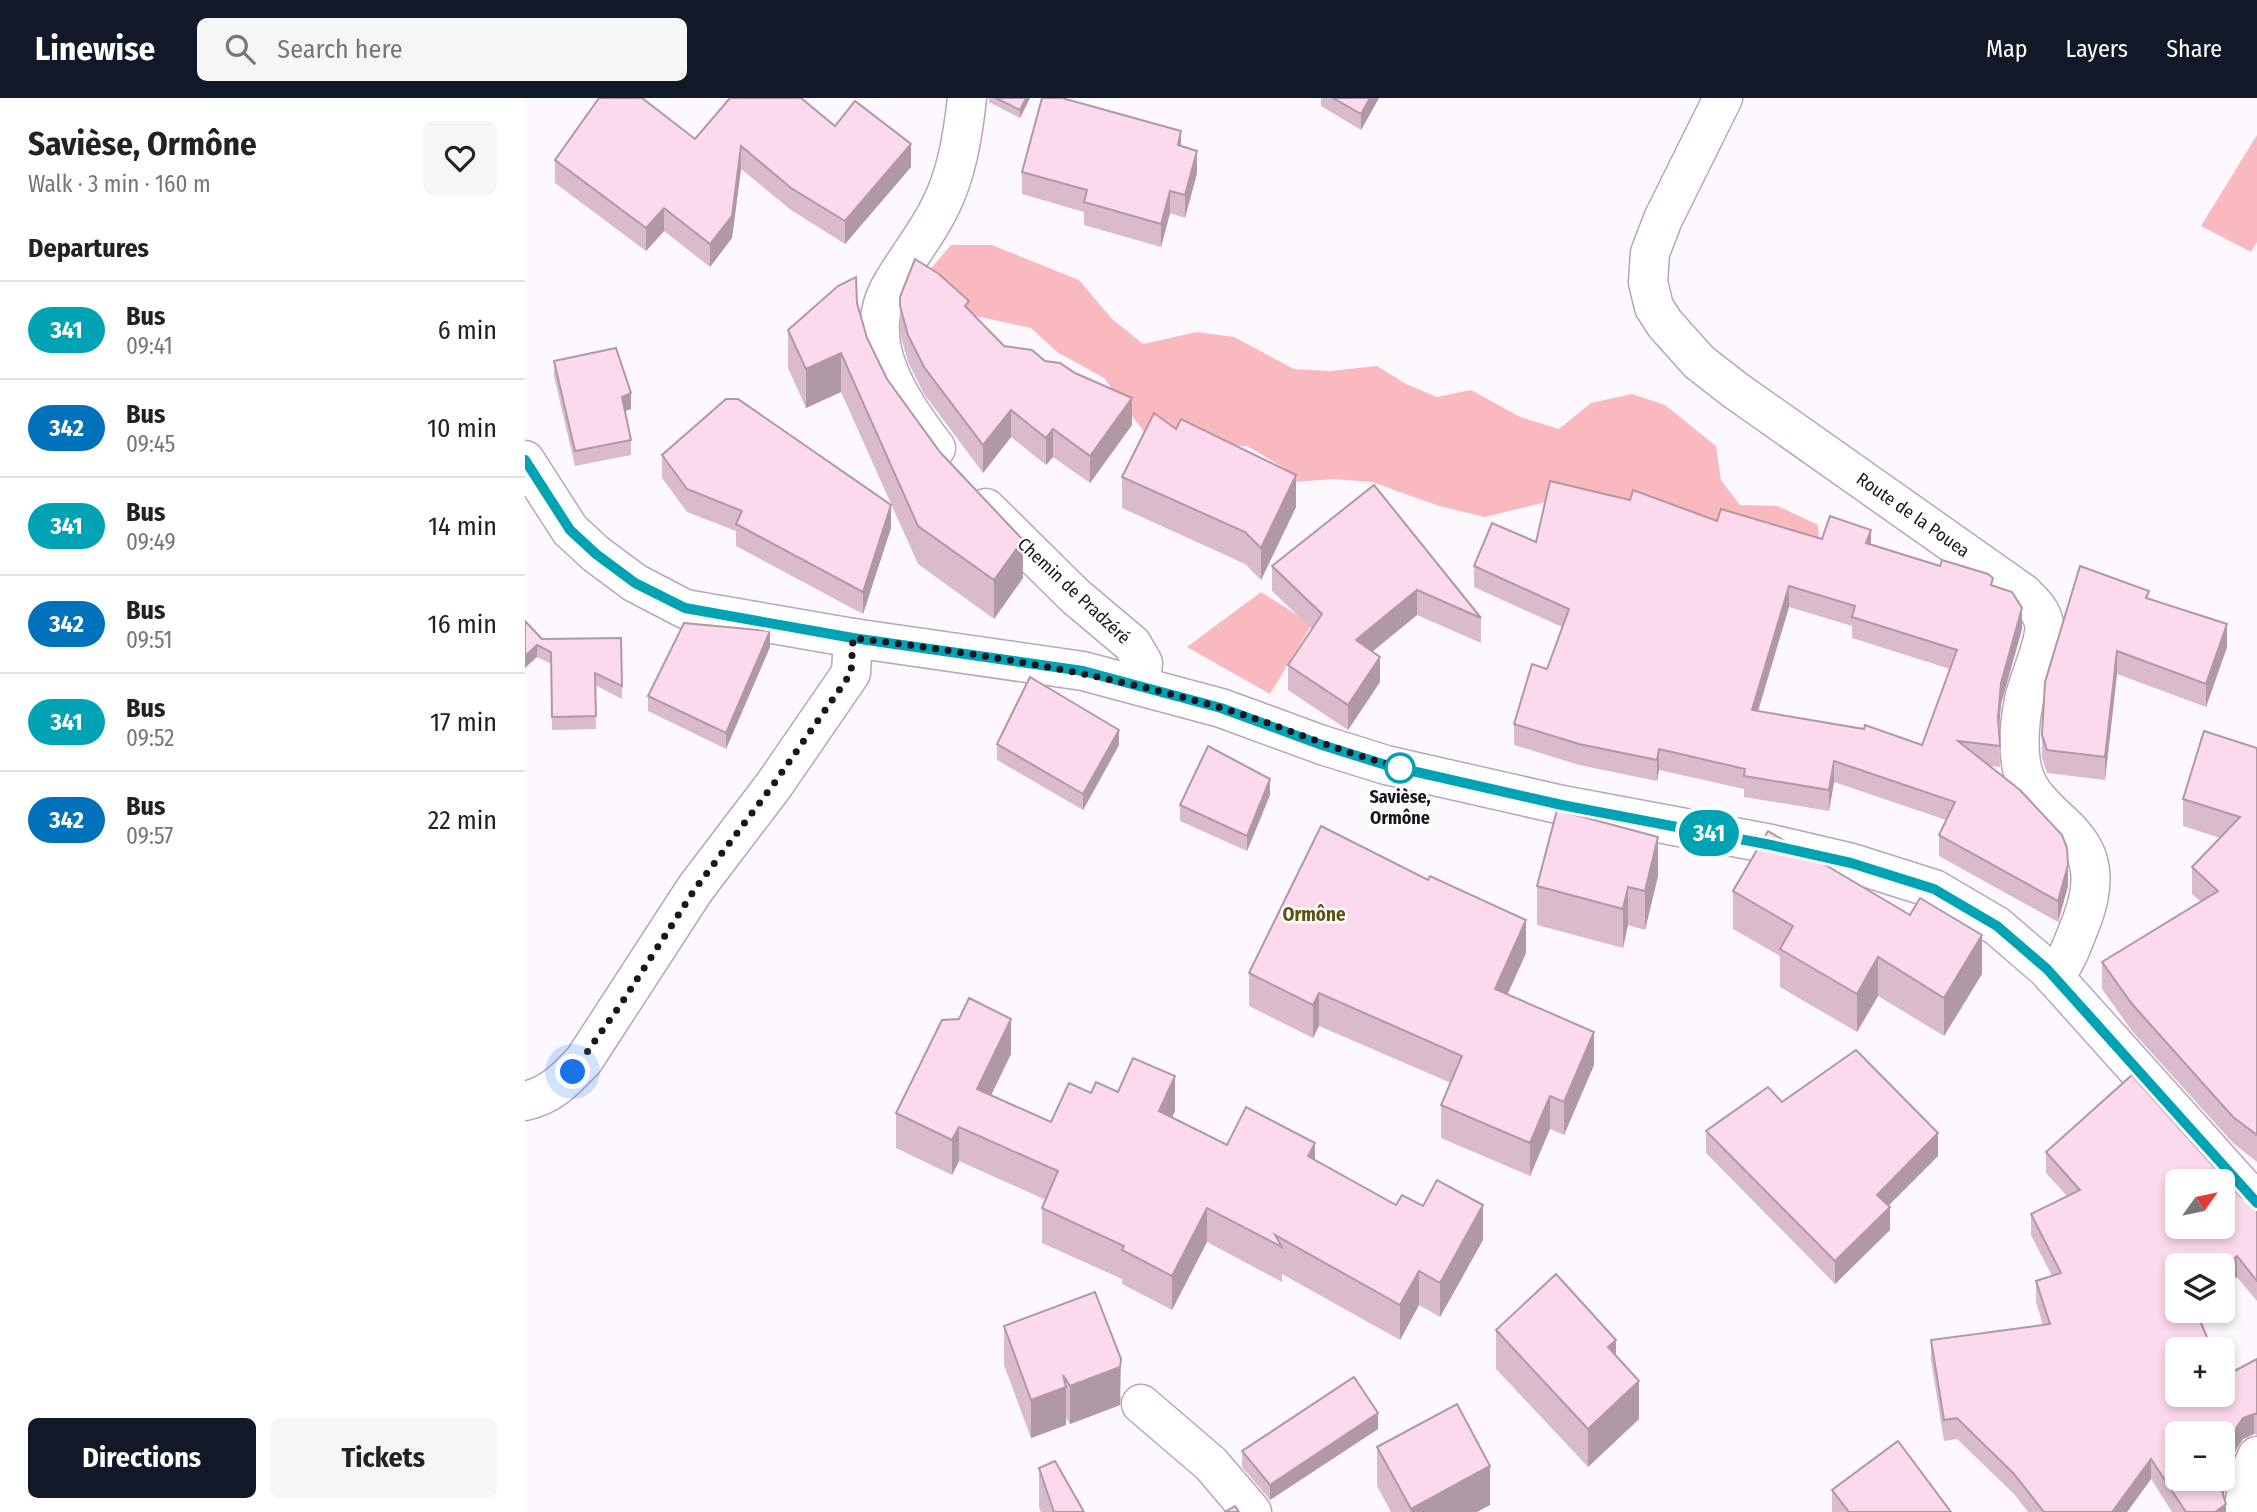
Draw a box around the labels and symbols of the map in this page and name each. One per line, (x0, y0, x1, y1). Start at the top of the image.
street label: Route de la Pouea (1852, 468, 1974, 562)
street label: Chemin de Pradzéré (1013, 533, 1135, 649)
marker: Savièse, Ormône (1385, 753, 1415, 783)
place label: Savièse, Ormône (1369, 786, 1431, 829)
line badge: 341 (1669, 810, 1749, 856)
district label: Ormône (1282, 903, 1346, 926)
your location (555, 1054, 590, 1089)
north arrow (2165, 1169, 2235, 1239)

